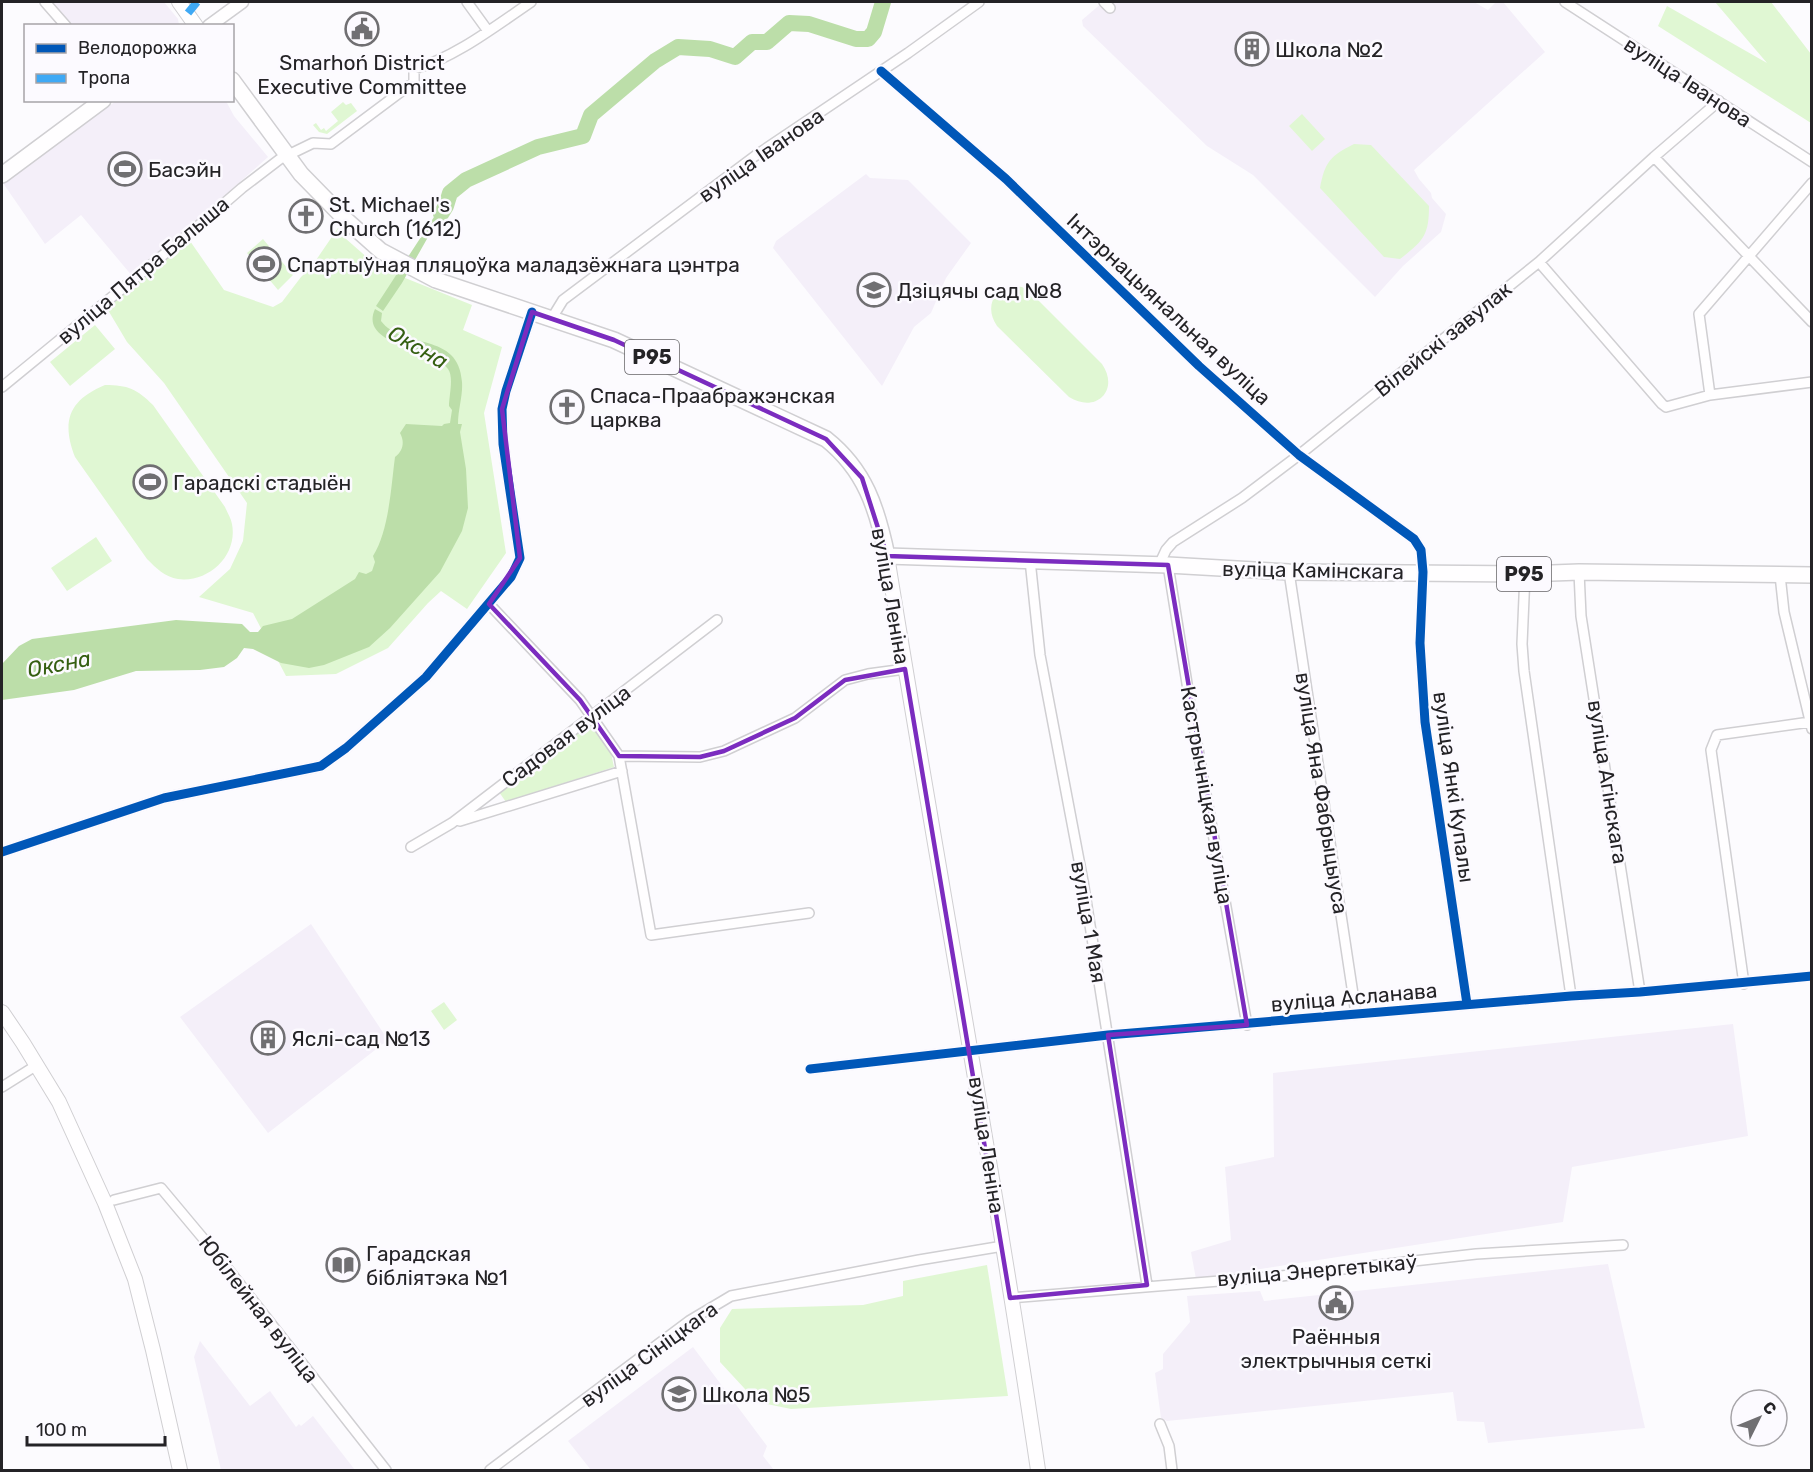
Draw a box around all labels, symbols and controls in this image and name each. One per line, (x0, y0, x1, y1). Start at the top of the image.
public building icon: Smarhoń District Executive Committee (344, 11, 380, 47)
legend (24, 24, 234, 102)
building icon: Школа №2 (1234, 31, 1270, 67)
street label: вуліца Іванова (1620, 31, 1756, 133)
text: Велодорожка (78, 37, 197, 59)
place label: Школа №2 (1275, 37, 1383, 62)
place label: Smarhoń District Executive Committee (257, 50, 467, 99)
text: Тропа (78, 67, 130, 89)
street label: вуліца Іванова (694, 103, 828, 207)
sports icon: Басэйн (107, 151, 143, 187)
place label: Басэйн (148, 157, 222, 182)
street label: вуліца Пятра Балыша (52, 191, 234, 349)
place label: St. Michael's Church (1612) (329, 192, 461, 241)
church icon: St. Michael's Church (1612) (288, 198, 324, 234)
street label: Інтэрнацыянальная вуліца (1062, 208, 1276, 410)
sports icon: Спартыўная пляцоўка маладзёжнага цэнтра (246, 246, 282, 282)
place label: Спартыўная пляцоўка маладзёжнага цэнтра (287, 252, 740, 277)
school or university icon: Дзіцячы сад №8 (856, 272, 892, 308)
street label: Вілейскі завулак (1369, 276, 1517, 402)
place label: Дзіцячы сад №8 (897, 278, 1062, 303)
water label: Оксна (383, 319, 453, 375)
road number: Р95 (625, 340, 679, 374)
place label: Спаса-Праабражэнская царква (590, 383, 835, 432)
church icon: Спаса-Праабражэнская царква (549, 389, 585, 425)
sports icon: Гарадскі стадыён (132, 464, 168, 500)
place label: Гарадскі стадыён (173, 470, 351, 495)
street label: вуліца Леніна (867, 526, 915, 666)
street label: вуліца Камінскага (1222, 556, 1404, 584)
road number: Р95 (1497, 557, 1551, 591)
water label: Оксна (25, 645, 93, 683)
street label: вуліца Яна Фабрыцыуса (1291, 670, 1353, 916)
street label: Садовая вуліца (497, 679, 635, 793)
street label: Кастрычніцкая вуліца (1175, 684, 1239, 906)
street label: вуліца Янкі Купалы (1428, 690, 1480, 884)
street label: вуліца Агінскага (1583, 698, 1633, 866)
street label: вуліца 1 Мая (1066, 859, 1112, 985)
street label: вуліца Асланава (1270, 977, 1438, 1017)
building icon: Яслі-сад №13 (250, 1020, 286, 1056)
place label: Яслі-сад №13 (291, 1026, 431, 1051)
street label: вуліца Леніна (964, 1075, 1010, 1215)
street label: Юбілейная вуліца (194, 1231, 324, 1387)
place label: Гарадская бібліятэка №1 (366, 1241, 508, 1290)
library icon: Гарадская бібліятэка №1 (325, 1247, 361, 1283)
street label: вуліца Энергетыкаў (1216, 1249, 1418, 1291)
public building icon: Раённыя электрычныя сеткі (1318, 1285, 1354, 1321)
street label: вуліца Сініцкага (576, 1296, 722, 1412)
place label: Раённыя электрычныя сеткі (1240, 1324, 1432, 1373)
school or university icon: Школа №5 (661, 1376, 697, 1412)
place label: Школа №5 (702, 1382, 810, 1407)
north arrow (1729, 1388, 1789, 1448)
text: С (1759, 1398, 1780, 1419)
scale bar (27, 1409, 165, 1447)
text: 100 m (36, 1419, 87, 1441)

